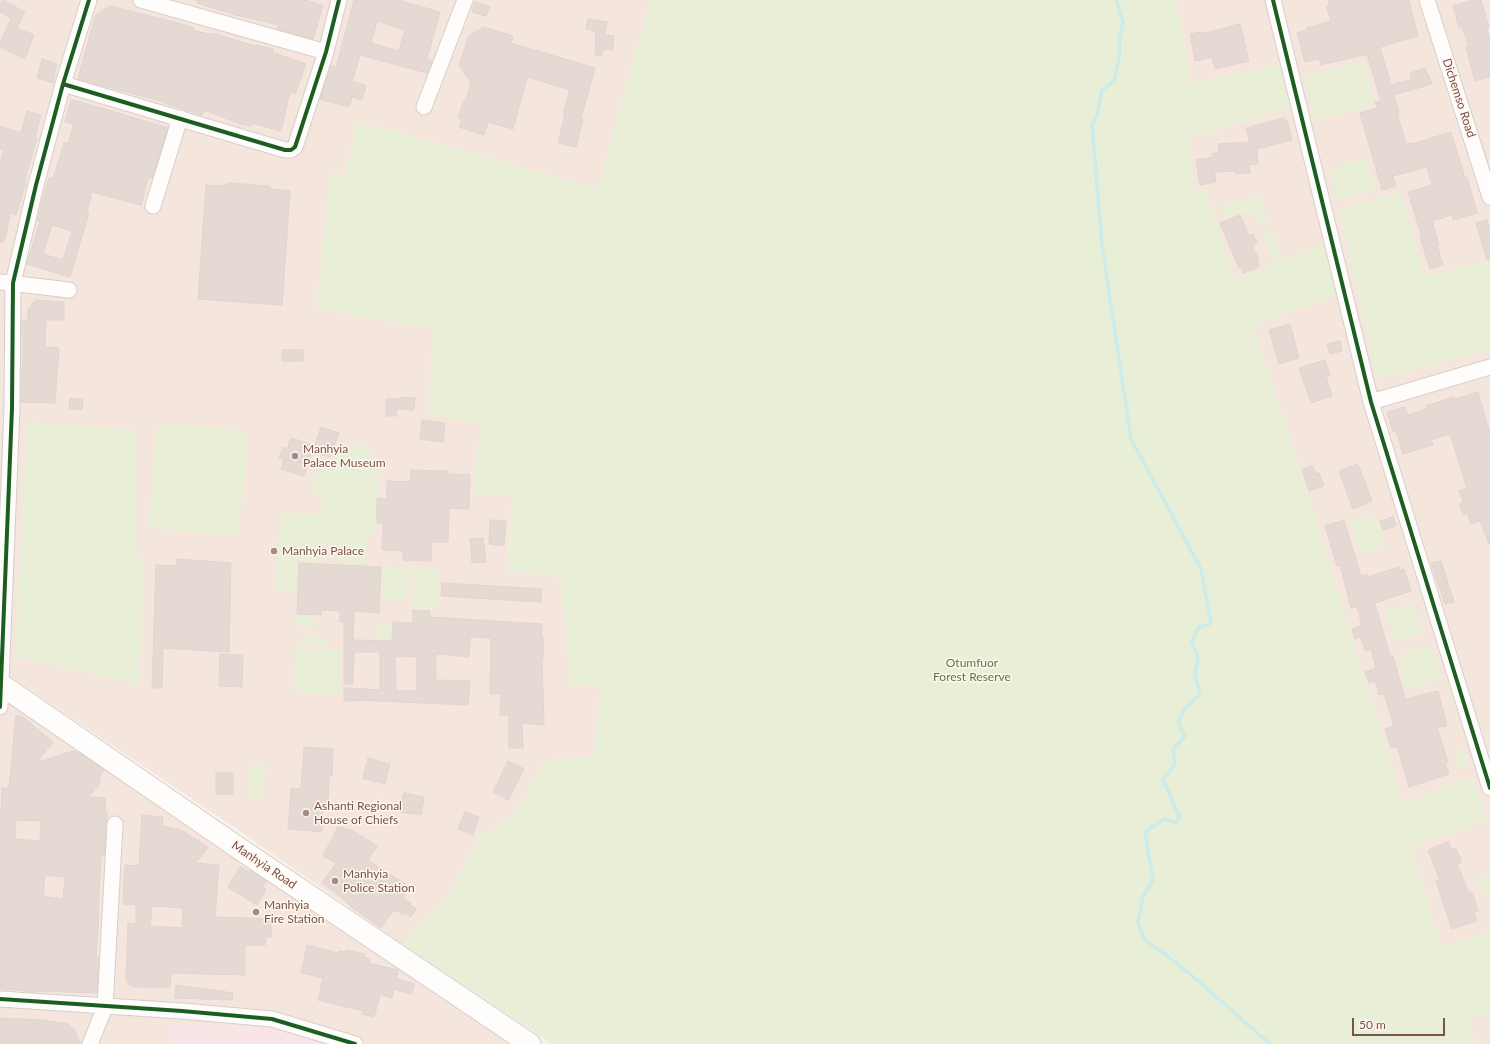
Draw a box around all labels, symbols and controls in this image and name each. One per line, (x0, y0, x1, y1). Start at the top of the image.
street label: Dichemso Road (1439, 57, 1479, 139)
place label: Manhyia Palace Museum (303, 442, 386, 470)
marker: Manhyia Palace Museum (290, 451, 300, 461)
place label: Manhyia Palace (282, 544, 364, 558)
marker: Manhyia Palace (269, 546, 279, 556)
park label: Otumfuor Forest Reserve (933, 656, 1011, 684)
place label: Ashanti Regional House of Chiefs (314, 799, 402, 827)
marker: Ashanti Regional House of Chiefs (301, 808, 311, 818)
street label: Manhyia Road (229, 838, 299, 892)
place label: Manhyia Police Station (343, 867, 415, 895)
marker: Manhyia Police Station (330, 876, 340, 886)
place label: Manhyia Fire Station (264, 898, 324, 926)
marker: Manhyia Fire Station (251, 907, 261, 917)
scale bar (1354, 1010, 1447, 1036)
text: 50 m (1359, 1017, 1386, 1032)

